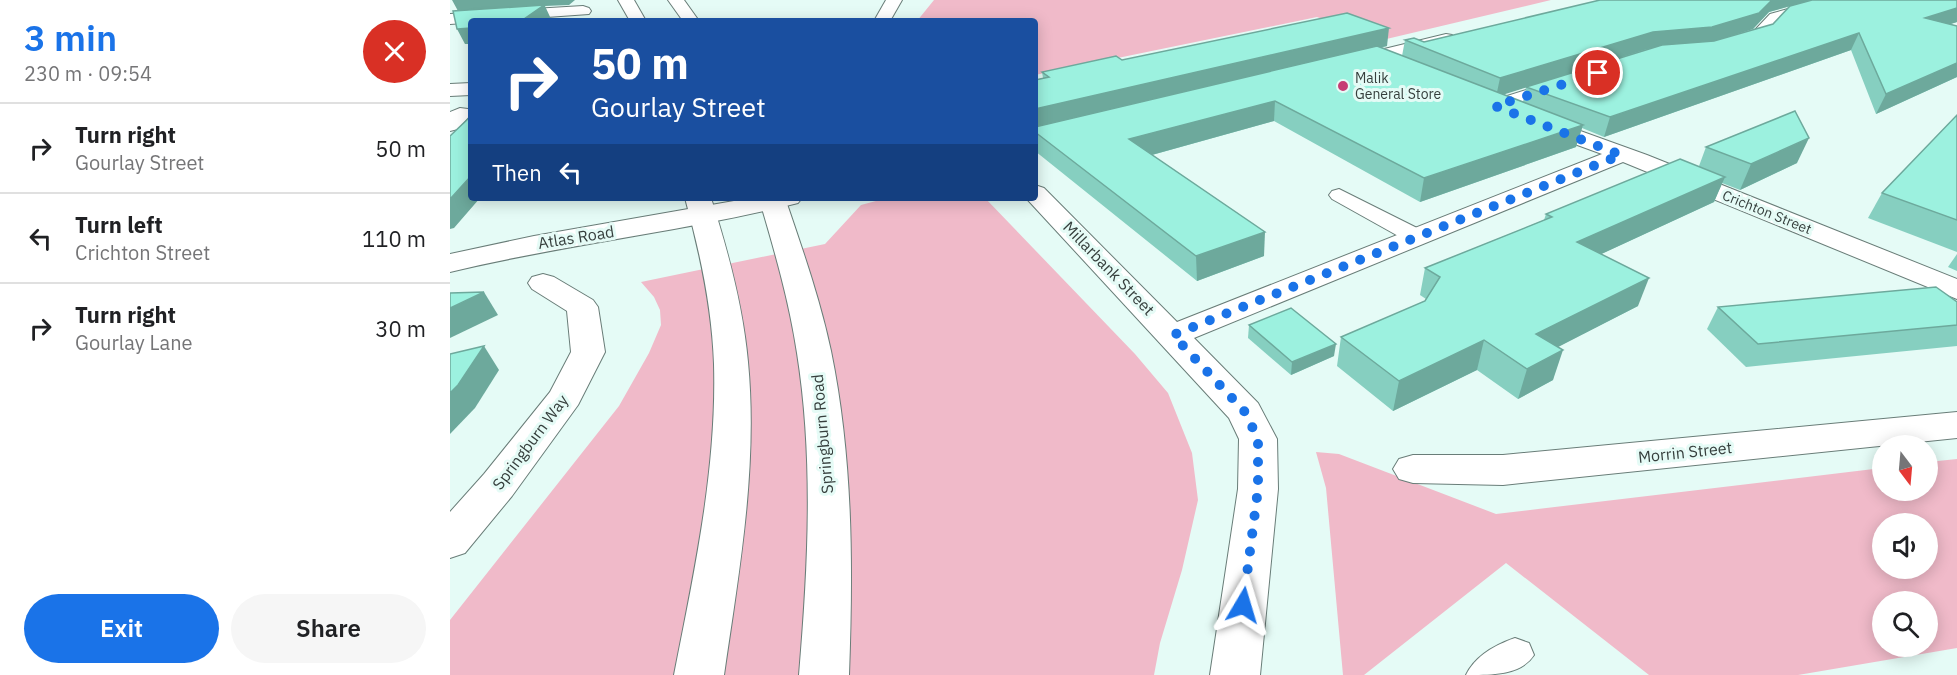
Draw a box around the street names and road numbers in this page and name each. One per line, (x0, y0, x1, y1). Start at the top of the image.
street label: Crichton Street (1720, 186, 1814, 238)
street label: Millarbank Street (1059, 217, 1159, 319)
street label: Atlas Road (536, 221, 616, 253)
street label: Springburn Road (807, 373, 837, 495)
street label: Springburn Way (488, 391, 572, 493)
street label: Morrin Street (1637, 437, 1733, 467)

